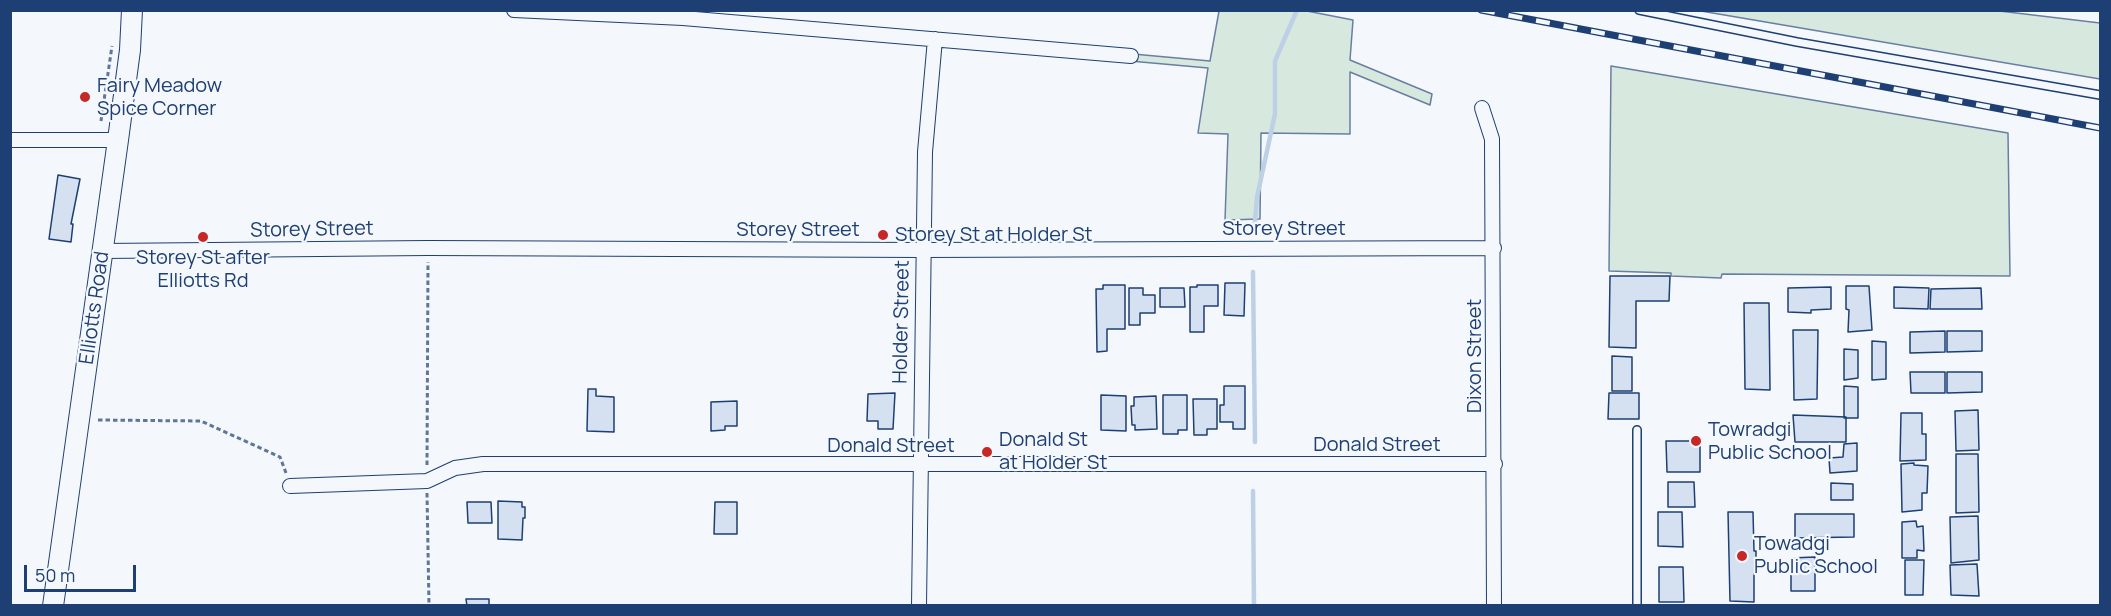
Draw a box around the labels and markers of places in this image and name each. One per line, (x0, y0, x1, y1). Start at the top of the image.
place label: Fairy Meadow Spice Corner (97, 74, 222, 121)
marker: Fairy Meadow Spice Corner (78, 90, 92, 104)
place label: Storey St at Holder St (895, 223, 1093, 247)
marker: Storey St at Holder St (876, 228, 890, 242)
marker: Storey St after Elliotts Rd (196, 230, 210, 244)
place label: Storey St after Elliotts Rd (136, 246, 270, 293)
place label: Towradgi Public School (1708, 418, 1832, 465)
place label: Donald St at Holder St (999, 428, 1107, 475)
marker: Towradgi Public School (1689, 434, 1703, 448)
marker: Donald St at Holder St (980, 445, 994, 459)
place label: Towadgi Public School (1754, 532, 1878, 579)
marker: Towadgi Public School (1735, 549, 1749, 563)

